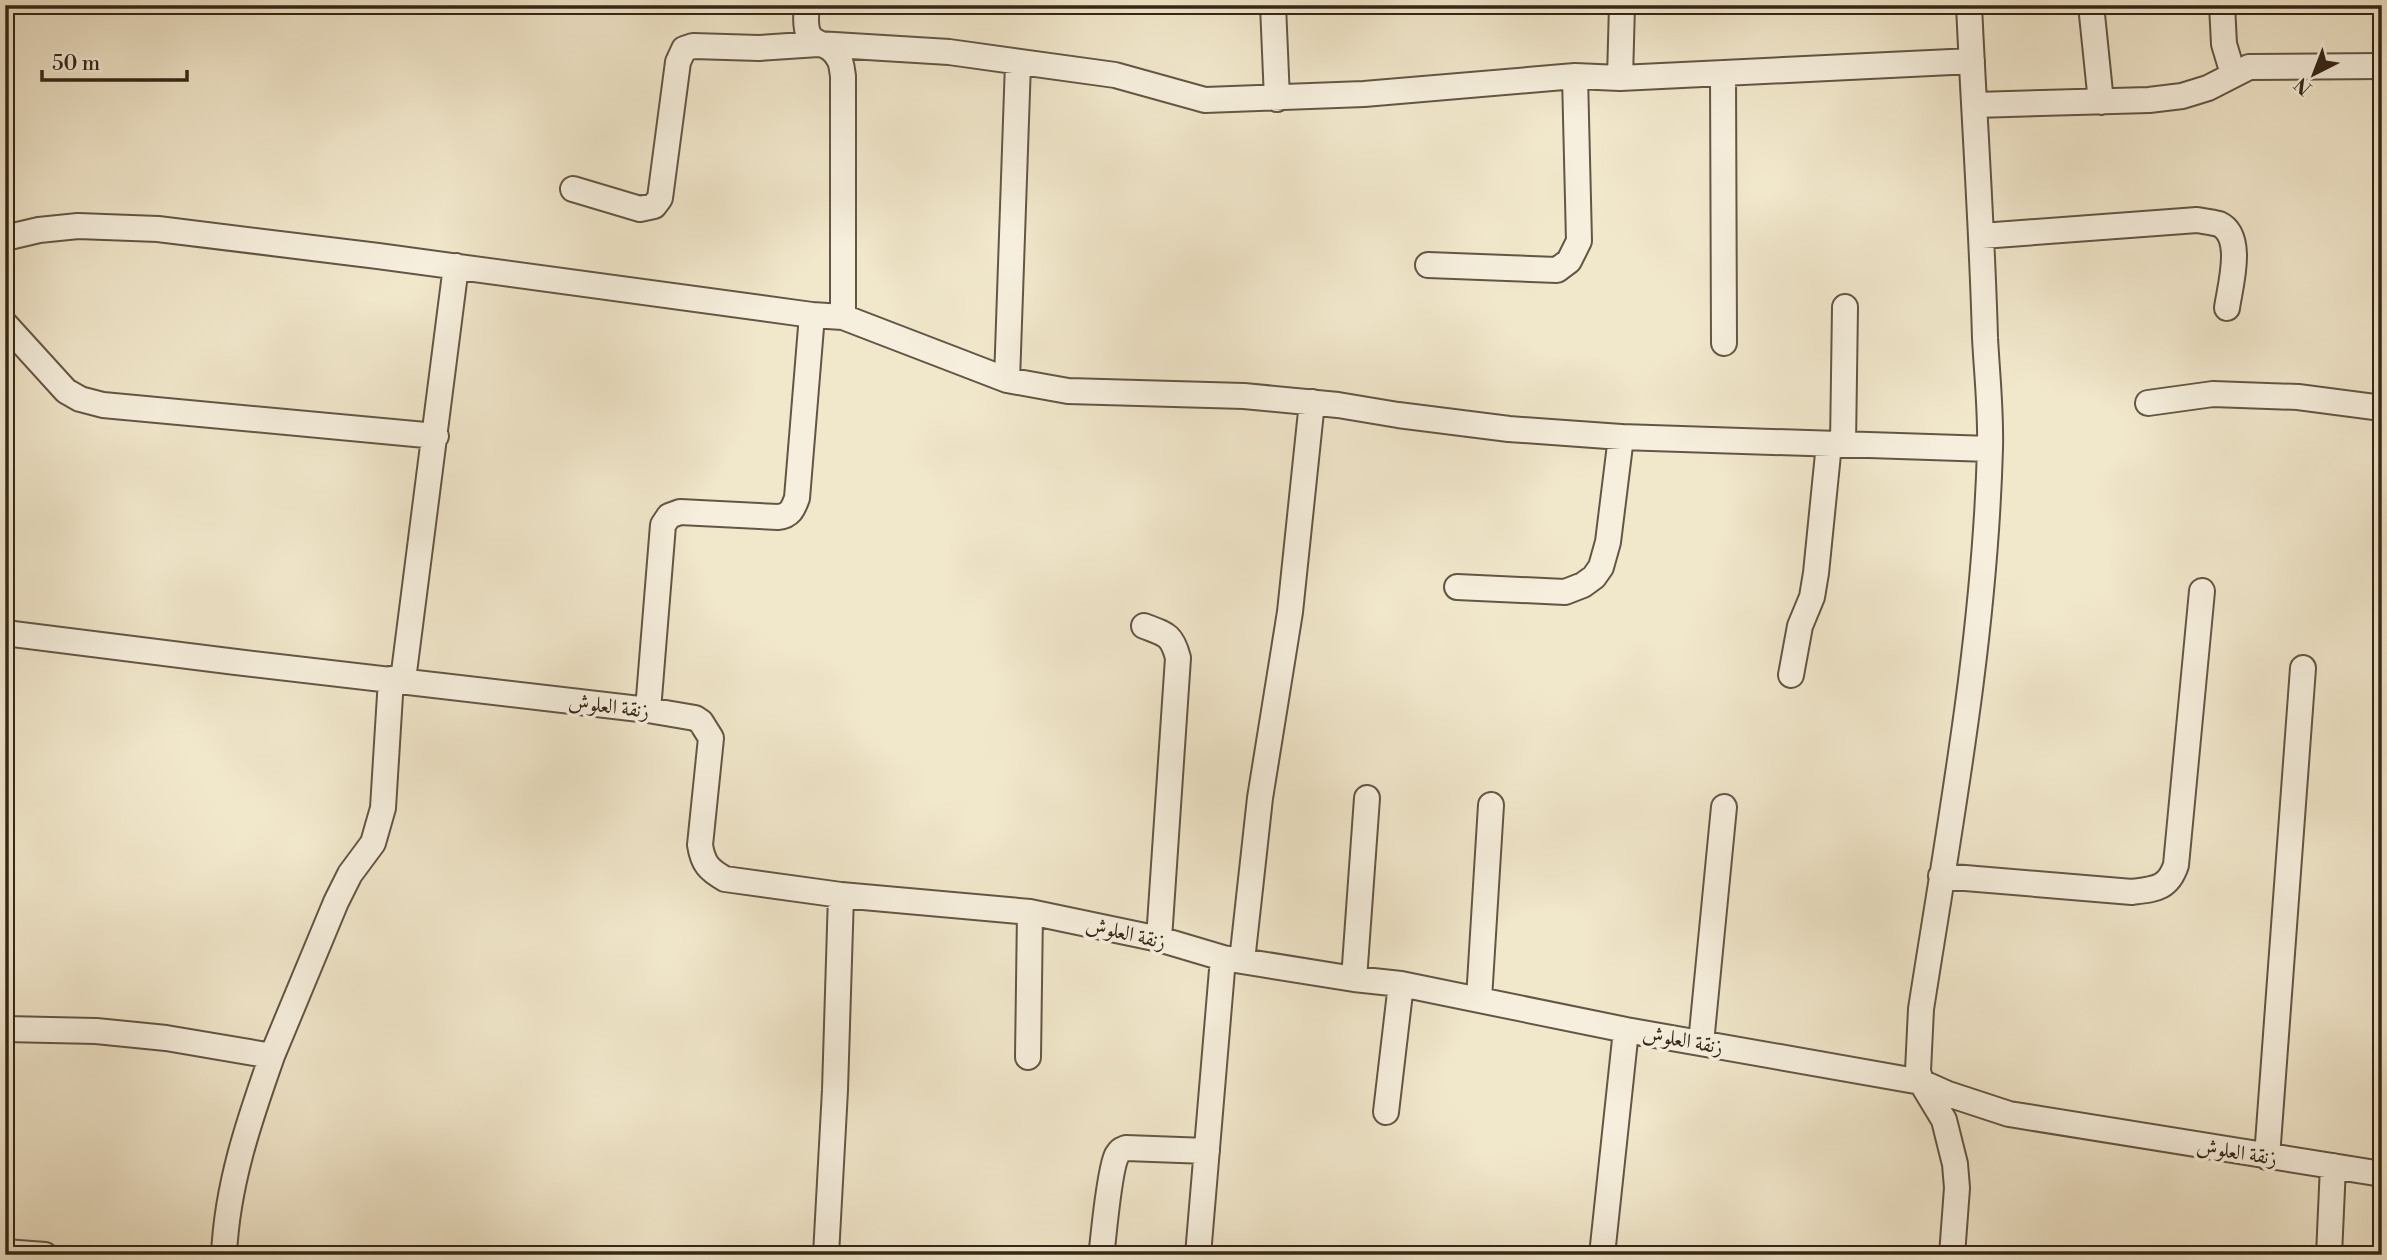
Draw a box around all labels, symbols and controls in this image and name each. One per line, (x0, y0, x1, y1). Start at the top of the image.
scale bar (42, 38, 187, 82)
north arrow (2278, 38, 2348, 108)
text: 50 m (52, 51, 100, 77)
text: N (2290, 72, 2317, 100)
street label: زنقة العلوش (567, 689, 651, 725)
street label: زنقة العلوش (1083, 912, 1168, 956)
street label: زنقة العلوش (1640, 1021, 1725, 1061)
street label: زنقة العلوش (2195, 1134, 2279, 1172)

